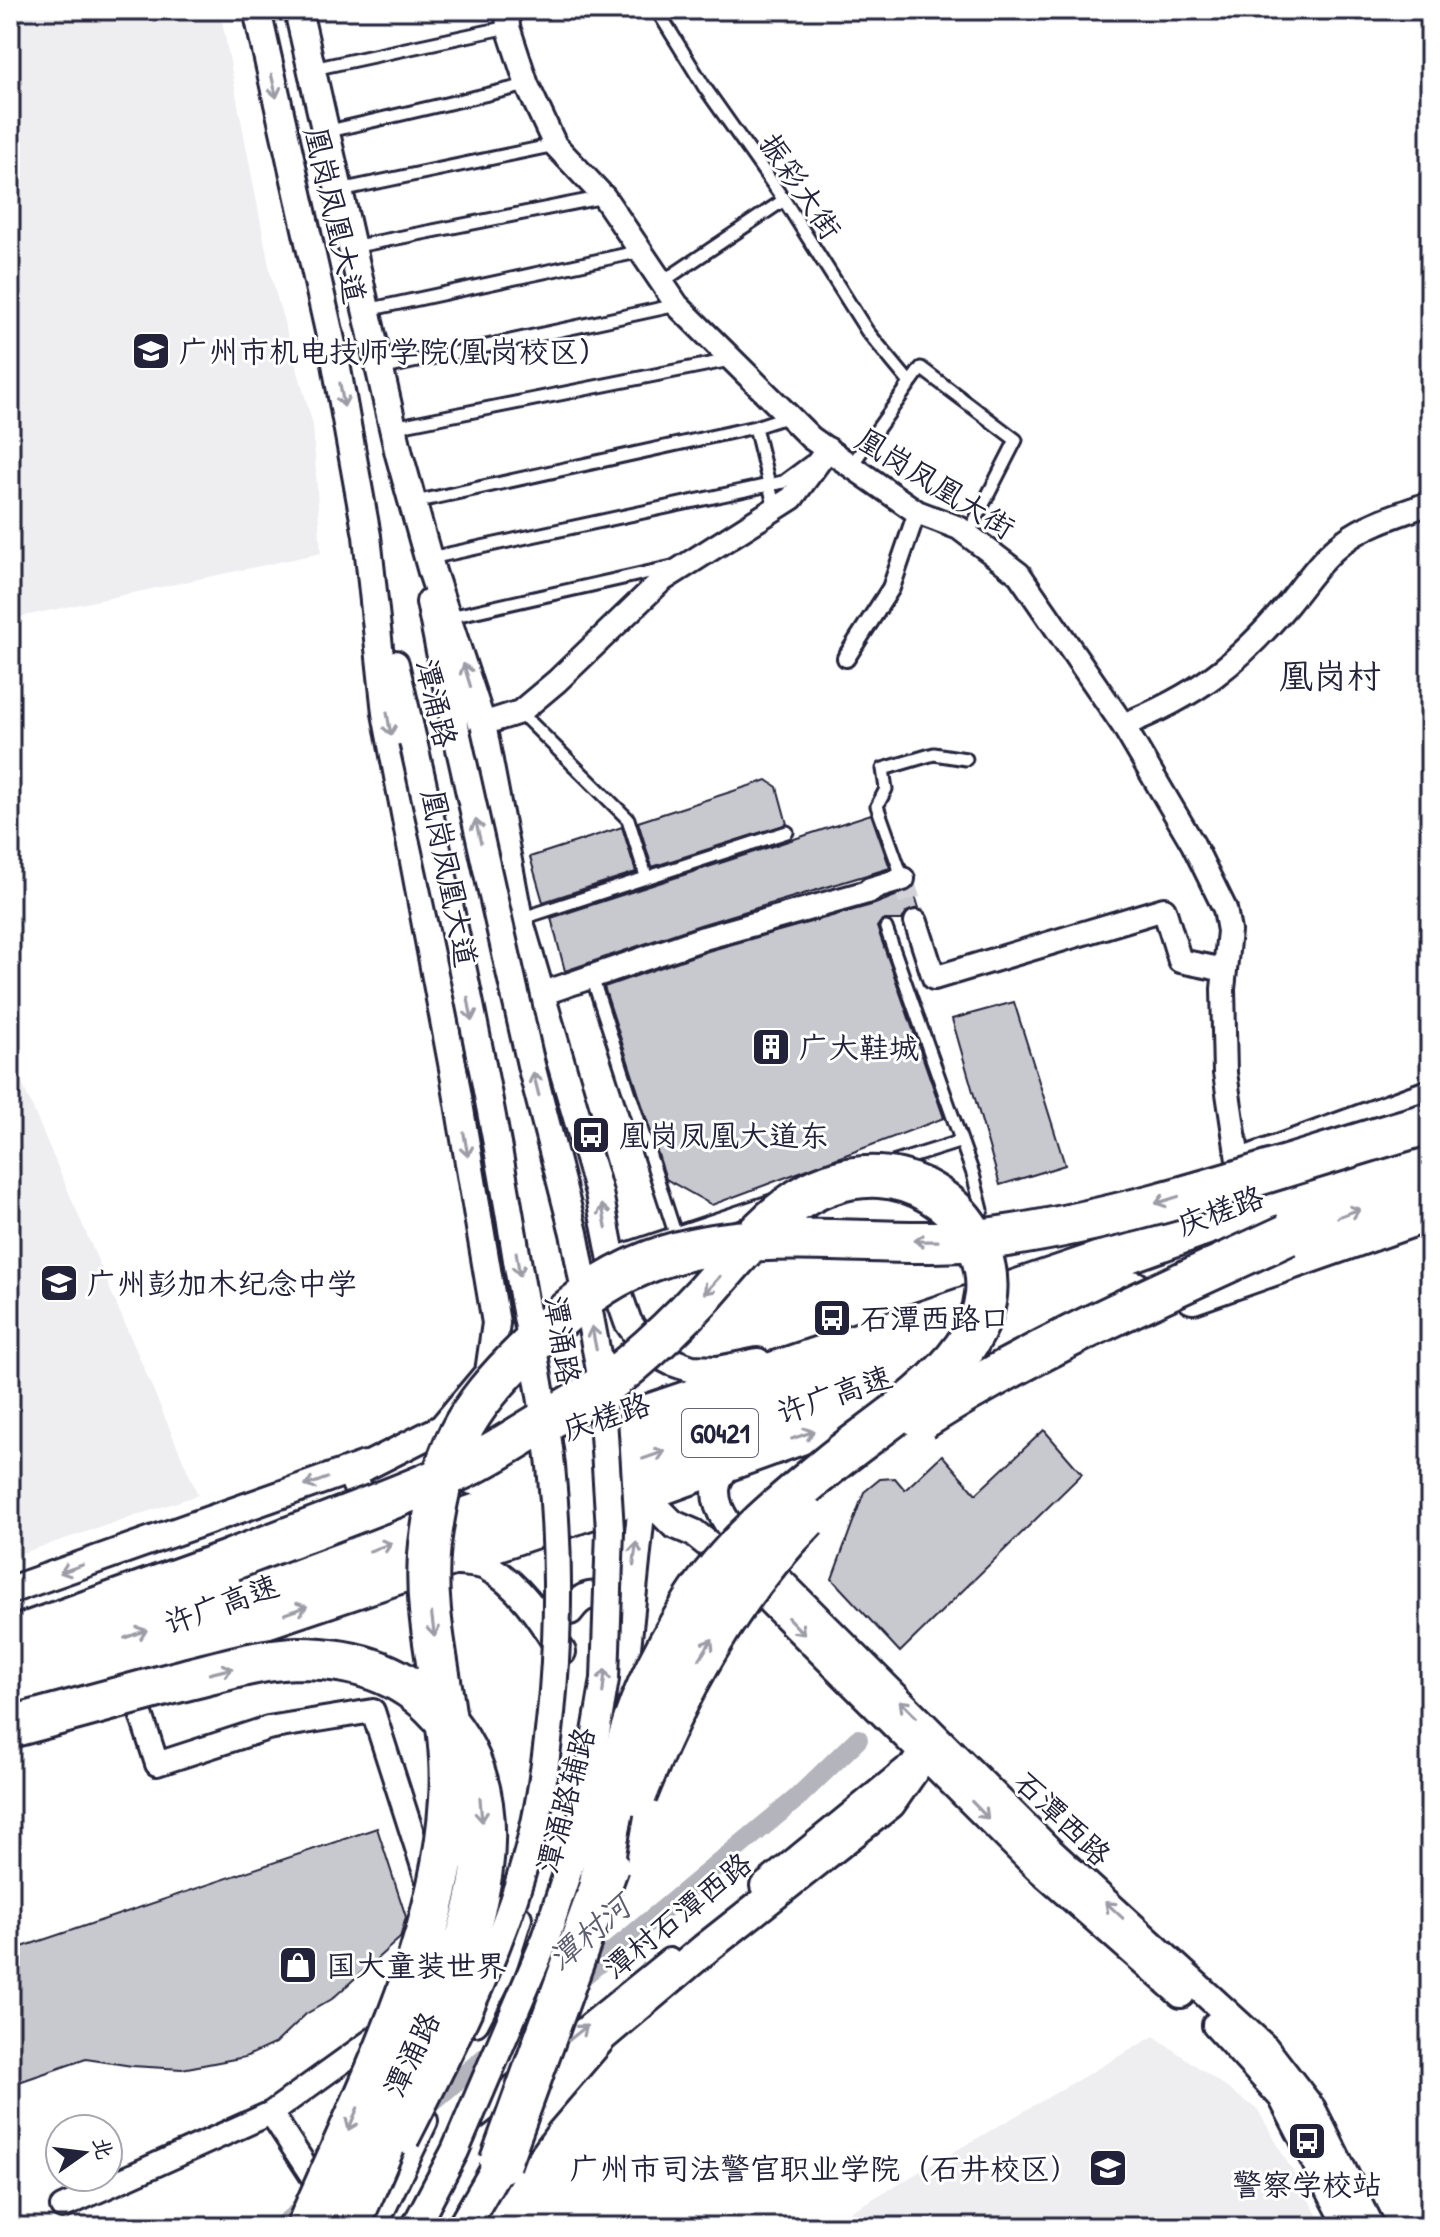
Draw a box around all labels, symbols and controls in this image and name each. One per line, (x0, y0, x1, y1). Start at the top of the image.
one-way arrow (267, 73, 282, 98)
street label: 凰岗凤凰大道 (296, 123, 376, 307)
street label: 振彩大街 (751, 125, 851, 247)
school or university icon: 广州市机电技师学院(凰岗校区) (130, 330, 172, 372)
place label: 广州市机电技师学院(凰岗校区) (179, 331, 590, 371)
one-way arrow (335, 382, 350, 407)
street label: 凰岗凤凰大街 (849, 418, 1023, 548)
district label: 凰岗村 (1279, 653, 1381, 699)
street label: 潭涌路 (407, 655, 467, 751)
one-way arrow (459, 662, 474, 688)
one-way arrow (382, 711, 397, 736)
street label: 凰岗凤凰大道 (413, 786, 487, 970)
one-way arrow (470, 819, 485, 844)
one-way arrow (463, 995, 478, 1021)
building icon: 广大鞋城 (750, 1026, 792, 1068)
place label: 广大鞋城 (799, 1027, 919, 1067)
one-way arrow (528, 1072, 543, 1098)
bus stop icon: 凰岗凤凰大道东 (570, 1114, 612, 1156)
place label: 凰岗凤凰大道东 (619, 1115, 829, 1155)
one-way arrow (459, 1132, 474, 1157)
street label: 庆槎路 (1171, 1176, 1269, 1244)
one-way arrow (1155, 1193, 1181, 1208)
one-way arrow (595, 1203, 610, 1229)
one-way arrow (1336, 1204, 1361, 1219)
one-way arrow (913, 1233, 940, 1249)
one-way arrow (511, 1251, 526, 1276)
school or university icon: 广州彭加木纪念中学 (38, 1262, 80, 1304)
place label: 广州彭加木纪念中学 (87, 1263, 357, 1303)
one-way arrow (703, 1275, 721, 1295)
street label: 潭涌路 (536, 1292, 590, 1388)
bus stop icon: 石潭西路口 (811, 1297, 853, 1339)
place label: 石潭西路口 (860, 1298, 1010, 1338)
one-way arrow (585, 1326, 600, 1351)
street label: 许广高速 (771, 1356, 897, 1432)
street label: 庆槎路 (557, 1383, 655, 1449)
road number: G0421 (682, 1409, 758, 1457)
one-way arrow (790, 1427, 815, 1441)
one-way arrow (641, 1447, 666, 1462)
one-way arrow (304, 1476, 329, 1490)
one-way arrow (368, 1539, 393, 1554)
one-way arrow (628, 1542, 643, 1567)
one-way arrow (59, 1563, 84, 1578)
street label: 许广高速 (158, 1565, 284, 1643)
one-way arrow (283, 1601, 308, 1616)
one-way arrow (426, 1612, 441, 1637)
one-way arrow (786, 1616, 805, 1635)
one-way arrow (123, 1626, 148, 1641)
one-way arrow (698, 1638, 714, 1661)
one-way arrow (207, 1663, 233, 1678)
one-way arrow (596, 1668, 611, 1695)
one-way arrow (898, 1699, 917, 1719)
street label: 潭涌路辅路 (526, 1722, 604, 1878)
street label: 石潭西路 (1006, 1762, 1120, 1874)
one-way arrow (474, 1796, 489, 1823)
one-way arrow (970, 1800, 989, 1819)
street label: 潭村石潭西路 (594, 1843, 760, 1987)
water label: 潭村河 (538, 1881, 643, 1979)
one-way arrow (1104, 1902, 1124, 1920)
shop icon: 国大童装世界 (277, 1944, 319, 1986)
place label: 国大童装世界 (326, 1945, 506, 1985)
street label: 潭涌路 (373, 2005, 449, 2103)
one-way arrow (567, 2025, 588, 2042)
one-way arrow (344, 2106, 359, 2131)
north arrow (44, 2113, 124, 2193)
bus stop icon: 警察学校站 (1286, 2120, 1328, 2162)
text: 北 (86, 2134, 121, 2162)
school or university icon: 广州市司法警官职业学院（石井校区） (1087, 2147, 1129, 2189)
place label: 广州市司法警官职业学院（石井校区） (570, 2148, 1080, 2188)
place label: 警察学校站 (1232, 2164, 1382, 2204)

